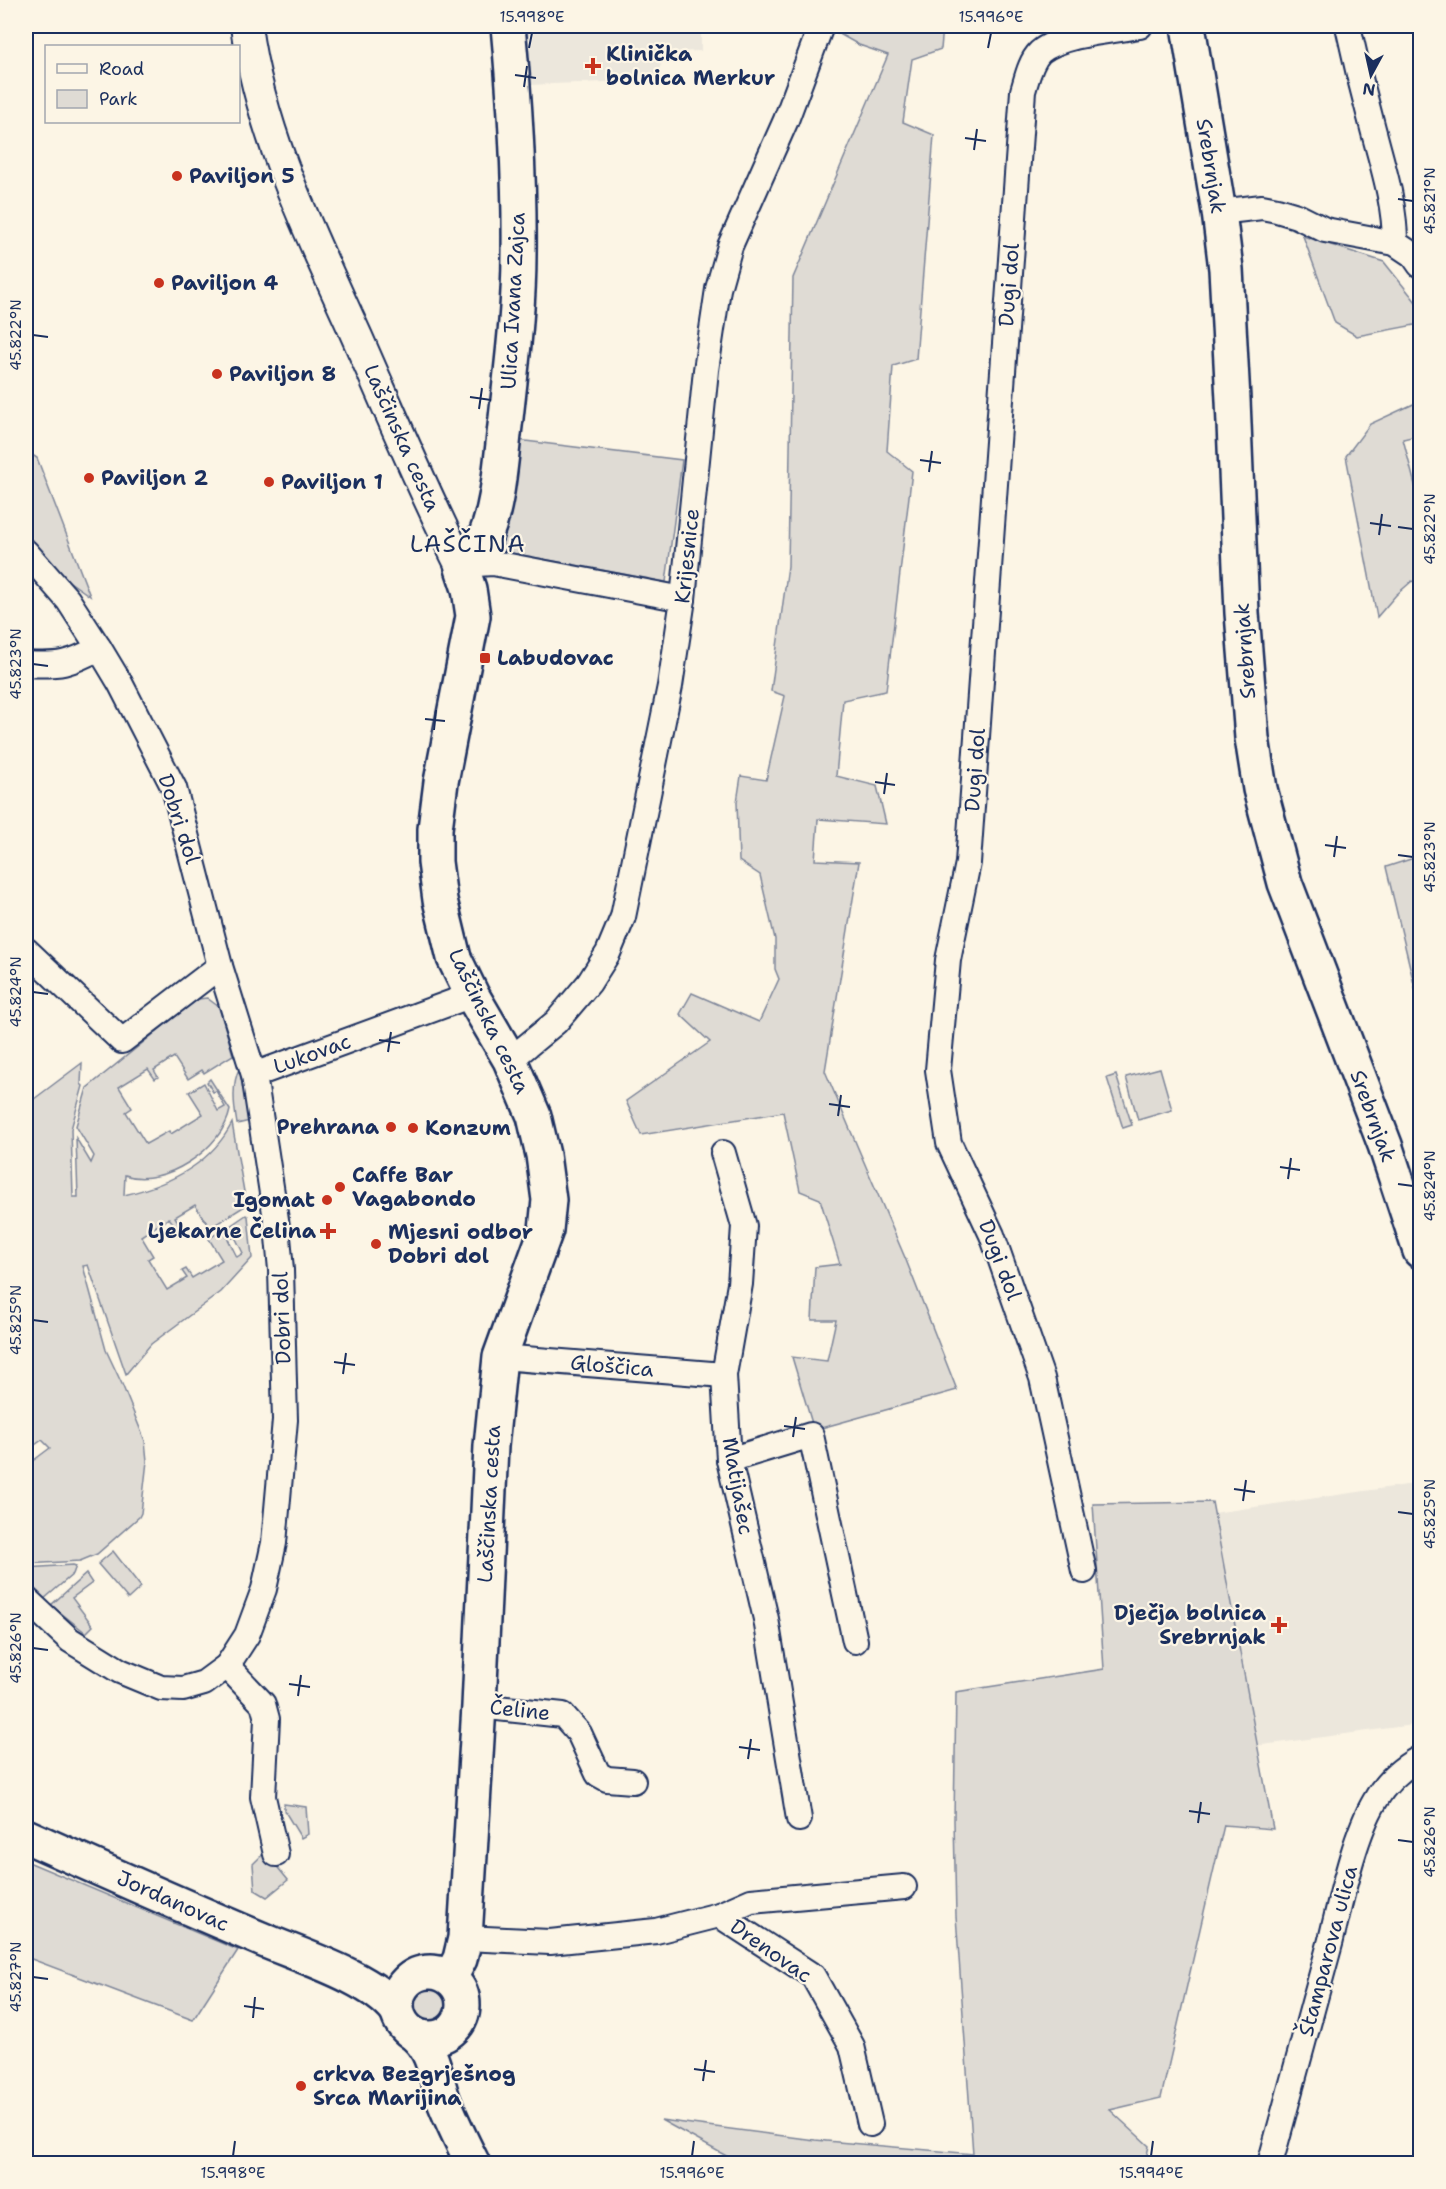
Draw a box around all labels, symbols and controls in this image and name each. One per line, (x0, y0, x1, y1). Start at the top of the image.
text: 15.998°E (499, 7, 565, 27)
text: 15.996°E (959, 7, 1023, 27)
place label: Klinička bolnica Merkur (606, 40, 775, 92)
legend (45, 45, 240, 123)
north arrow (1341, 45, 1401, 105)
text: Road (99, 57, 144, 81)
marker: Klinička bolnica Merkur (584, 57, 602, 75)
text: N (1361, 78, 1377, 101)
text: Park (99, 87, 138, 111)
street label: Srebrnjak (1190, 116, 1232, 216)
place label: Paviljon 5 (189, 162, 295, 190)
text: 45.821°N (1420, 167, 1440, 235)
marker: Paviljon 5 (170, 169, 184, 183)
street label: Ulica Ivana Zajca (494, 212, 532, 390)
street label: Dugi dol (992, 242, 1026, 328)
place label: Paviljon 4 (171, 269, 278, 297)
marker: Paviljon 4 (152, 276, 166, 290)
text: 45.822°N (6, 299, 26, 371)
place label: Paviljon 8 (229, 360, 336, 388)
street label: Laščinska cesta (357, 360, 447, 516)
marker: Paviljon 8 (210, 367, 224, 381)
place label: Paviljon 2 (101, 464, 208, 492)
place label: Paviljon 1 (281, 468, 383, 496)
marker: Paviljon 2 (82, 471, 96, 485)
marker: Paviljon 1 (262, 475, 276, 489)
text: 45.822°N (1420, 493, 1440, 565)
street label: Krijesnice (668, 507, 706, 605)
district label: LAŠČINA (410, 528, 526, 560)
street label: Srebrnjak (1228, 602, 1262, 700)
text: 45.823°N (6, 628, 26, 700)
place label: Labudovac (497, 644, 614, 672)
marker: Labudovac (478, 651, 492, 665)
street label: Dugi dol (958, 727, 992, 813)
street label: Dobri dol (151, 771, 207, 868)
text: 45.823°N (1420, 821, 1440, 893)
street label: Laščinska cesta (442, 944, 536, 1098)
text: 45.824°N (6, 956, 26, 1028)
street label: Lukovac (269, 1027, 355, 1081)
street label: Srebrnjak (1343, 1066, 1403, 1166)
place label: Prehrana (276, 1113, 380, 1141)
place label: Konzum (425, 1114, 511, 1142)
marker: Prehrana (384, 1120, 398, 1134)
marker: Konzum (406, 1121, 420, 1135)
text: 45.824°N (1420, 1150, 1440, 1222)
place label: Caffe Bar Vagabondo (352, 1161, 476, 1213)
marker: Caffe Bar Vagabondo (333, 1180, 347, 1194)
place label: Igomat (233, 1186, 315, 1214)
marker: Igomat (320, 1193, 334, 1207)
place label: Ljekarne Čelina (148, 1216, 317, 1245)
street label: Dugi dol (972, 1216, 1028, 1305)
place label: Mjesni odbor Dobri dol (388, 1218, 533, 1270)
marker: Ljekarne Čelina (321, 1224, 335, 1238)
marker: Mjesni odbor Dobri dol (369, 1237, 383, 1251)
street label: Dobri dol (266, 1270, 298, 1365)
text: 45.825°N (6, 1285, 26, 1355)
street label: Gloščica (569, 1348, 655, 1384)
street label: Laščinska cesta (471, 1424, 507, 1584)
street label: Matijašec (716, 1435, 760, 1537)
text: 45.825°N (1420, 1479, 1440, 1549)
place label: Dječja bolnica Srebrnjak (1114, 1599, 1267, 1651)
text: 45.826°N (6, 1612, 26, 1684)
marker: Dječja bolnica Srebrnjak (1270, 1616, 1288, 1634)
street label: Čeline (488, 1692, 552, 1727)
text: 45.826°N (1420, 1806, 1440, 1878)
street label: Štamparova ulica (1291, 1862, 1364, 2039)
street label: Jordanovac (113, 1864, 233, 1938)
street label: Drenovac (725, 1913, 817, 1989)
text: 45.827°N (6, 1941, 26, 2013)
place label: crkva Bezgrješnog Srca Marijina (313, 2060, 516, 2112)
marker: crkva Bezgrješnog Srca Marijina (294, 2079, 308, 2093)
text: 15.998°E (200, 2163, 266, 2183)
text: 15.996°E (660, 2163, 724, 2183)
text: 15.994°E (1119, 2163, 1183, 2183)

